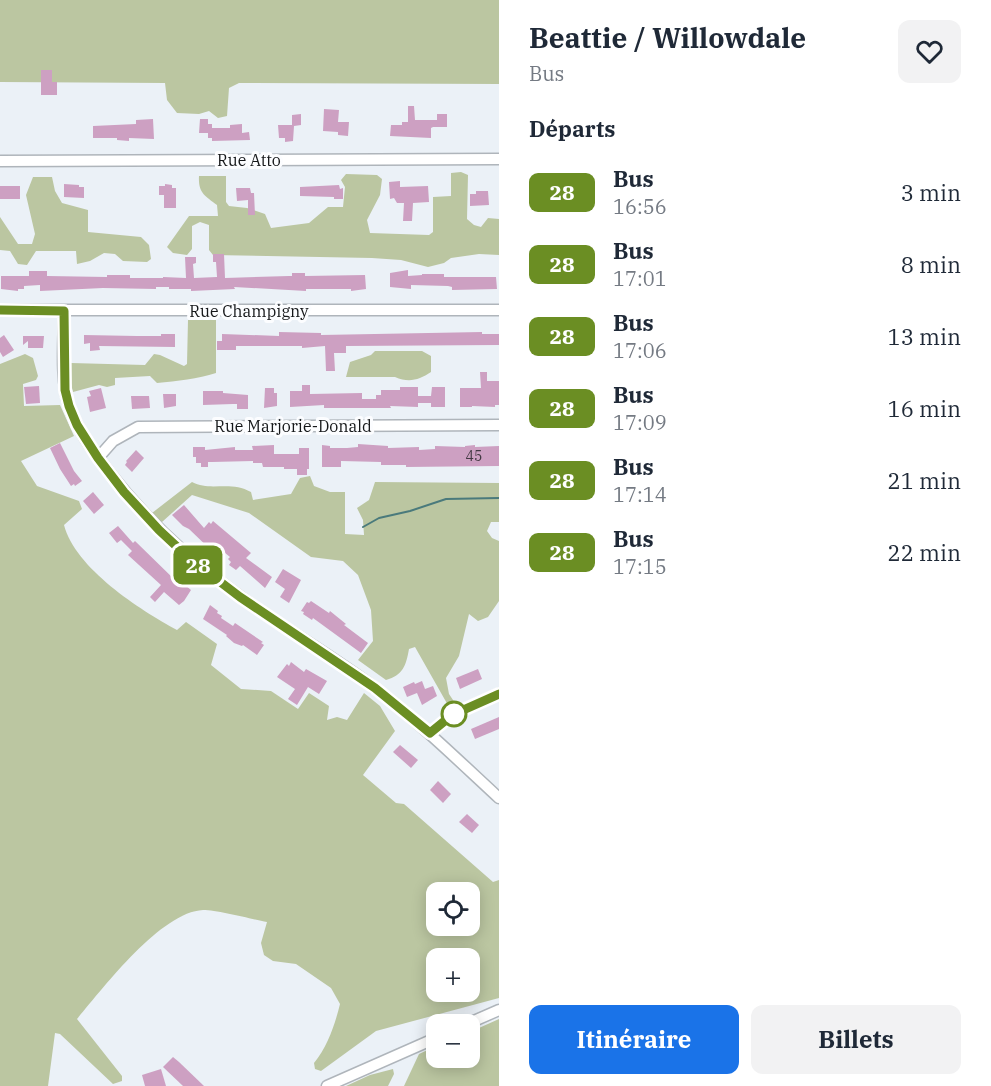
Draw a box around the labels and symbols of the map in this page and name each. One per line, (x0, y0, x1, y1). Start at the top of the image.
street label: Rue Atto (217, 150, 281, 170)
street label: Rue Champigny (189, 301, 309, 321)
street label: Rue Marjorie-Donald (214, 416, 372, 436)
house number: 45 (466, 447, 482, 465)
line badge: 28 (171, 546, 225, 584)
unlabelled marker (441, 701, 467, 727)

